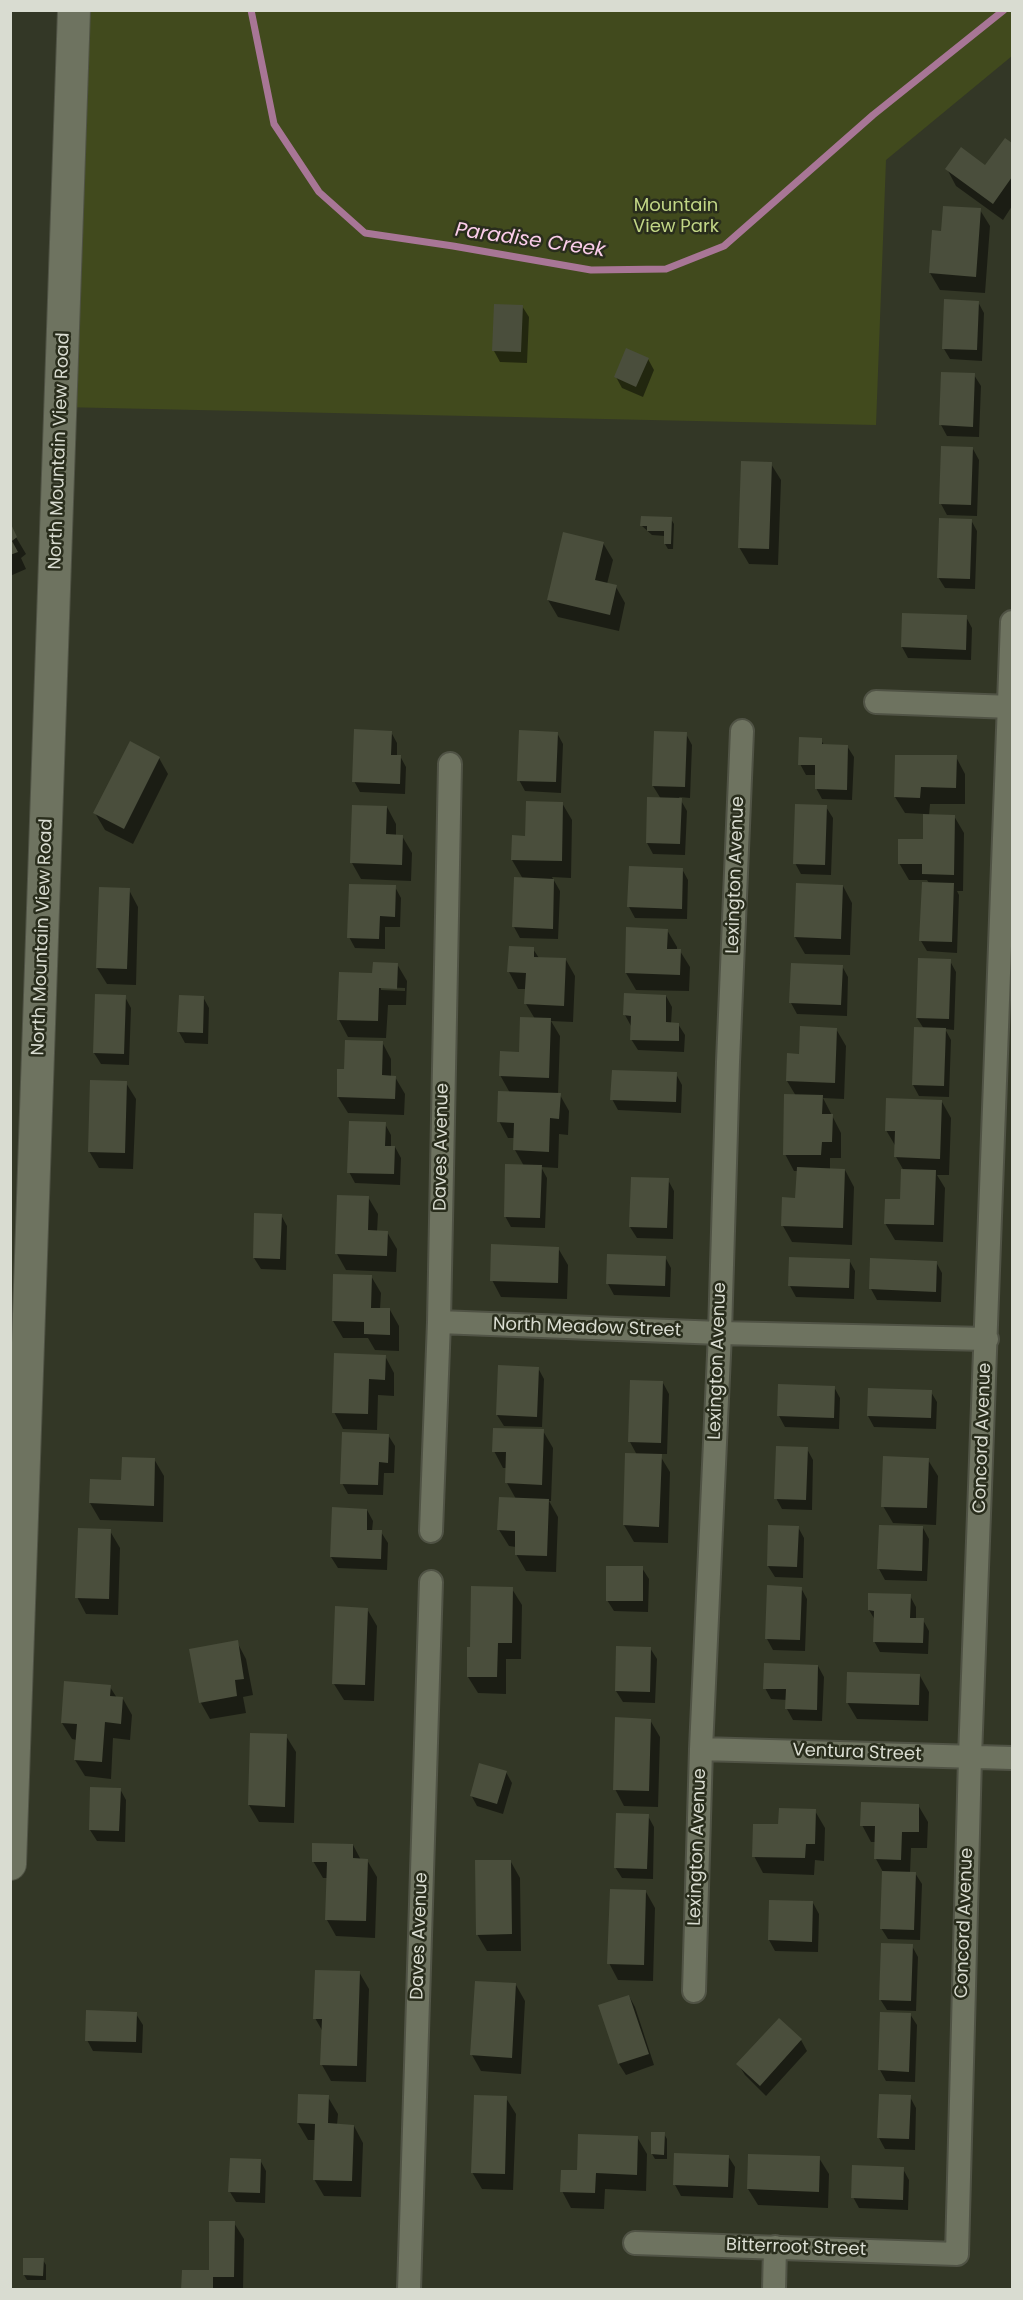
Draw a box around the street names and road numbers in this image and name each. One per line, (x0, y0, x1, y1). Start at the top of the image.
street label: North Mountain View Road (45, 332, 75, 570)
street label: Lexington Avenue (722, 796, 750, 954)
street label: North Mountain View Road (28, 818, 58, 1056)
street label: Daves Avenue (430, 1083, 454, 1211)
street label: Lexington Avenue (704, 1282, 732, 1440)
street label: North Meadow Street (492, 1314, 682, 1342)
street label: Concord Avenue (970, 1362, 996, 1514)
street label: Ventura Street (792, 1740, 922, 1766)
street label: Lexington Avenue (684, 1768, 712, 1926)
street label: Concord Avenue (952, 1847, 978, 1999)
street label: Daves Avenue (407, 1872, 433, 2000)
street label: Bitterroot Street (726, 2235, 866, 2261)

